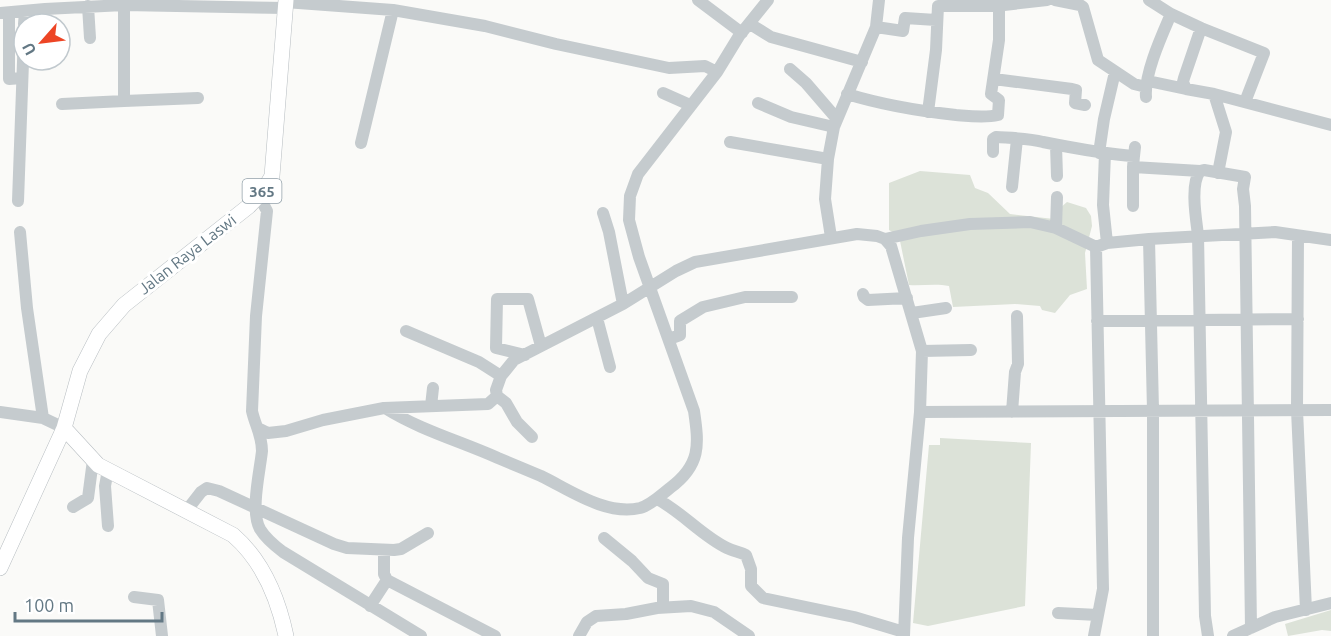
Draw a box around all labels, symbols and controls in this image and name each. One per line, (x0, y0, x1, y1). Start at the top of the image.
north arrow (12, 12, 72, 72)
text: U (18, 40, 39, 58)
road number: 365 (242, 179, 282, 203)
street label: Jalan Raya Laswi (135, 210, 239, 298)
scale bar (15, 585, 162, 623)
text: 100 m (24, 595, 74, 615)

